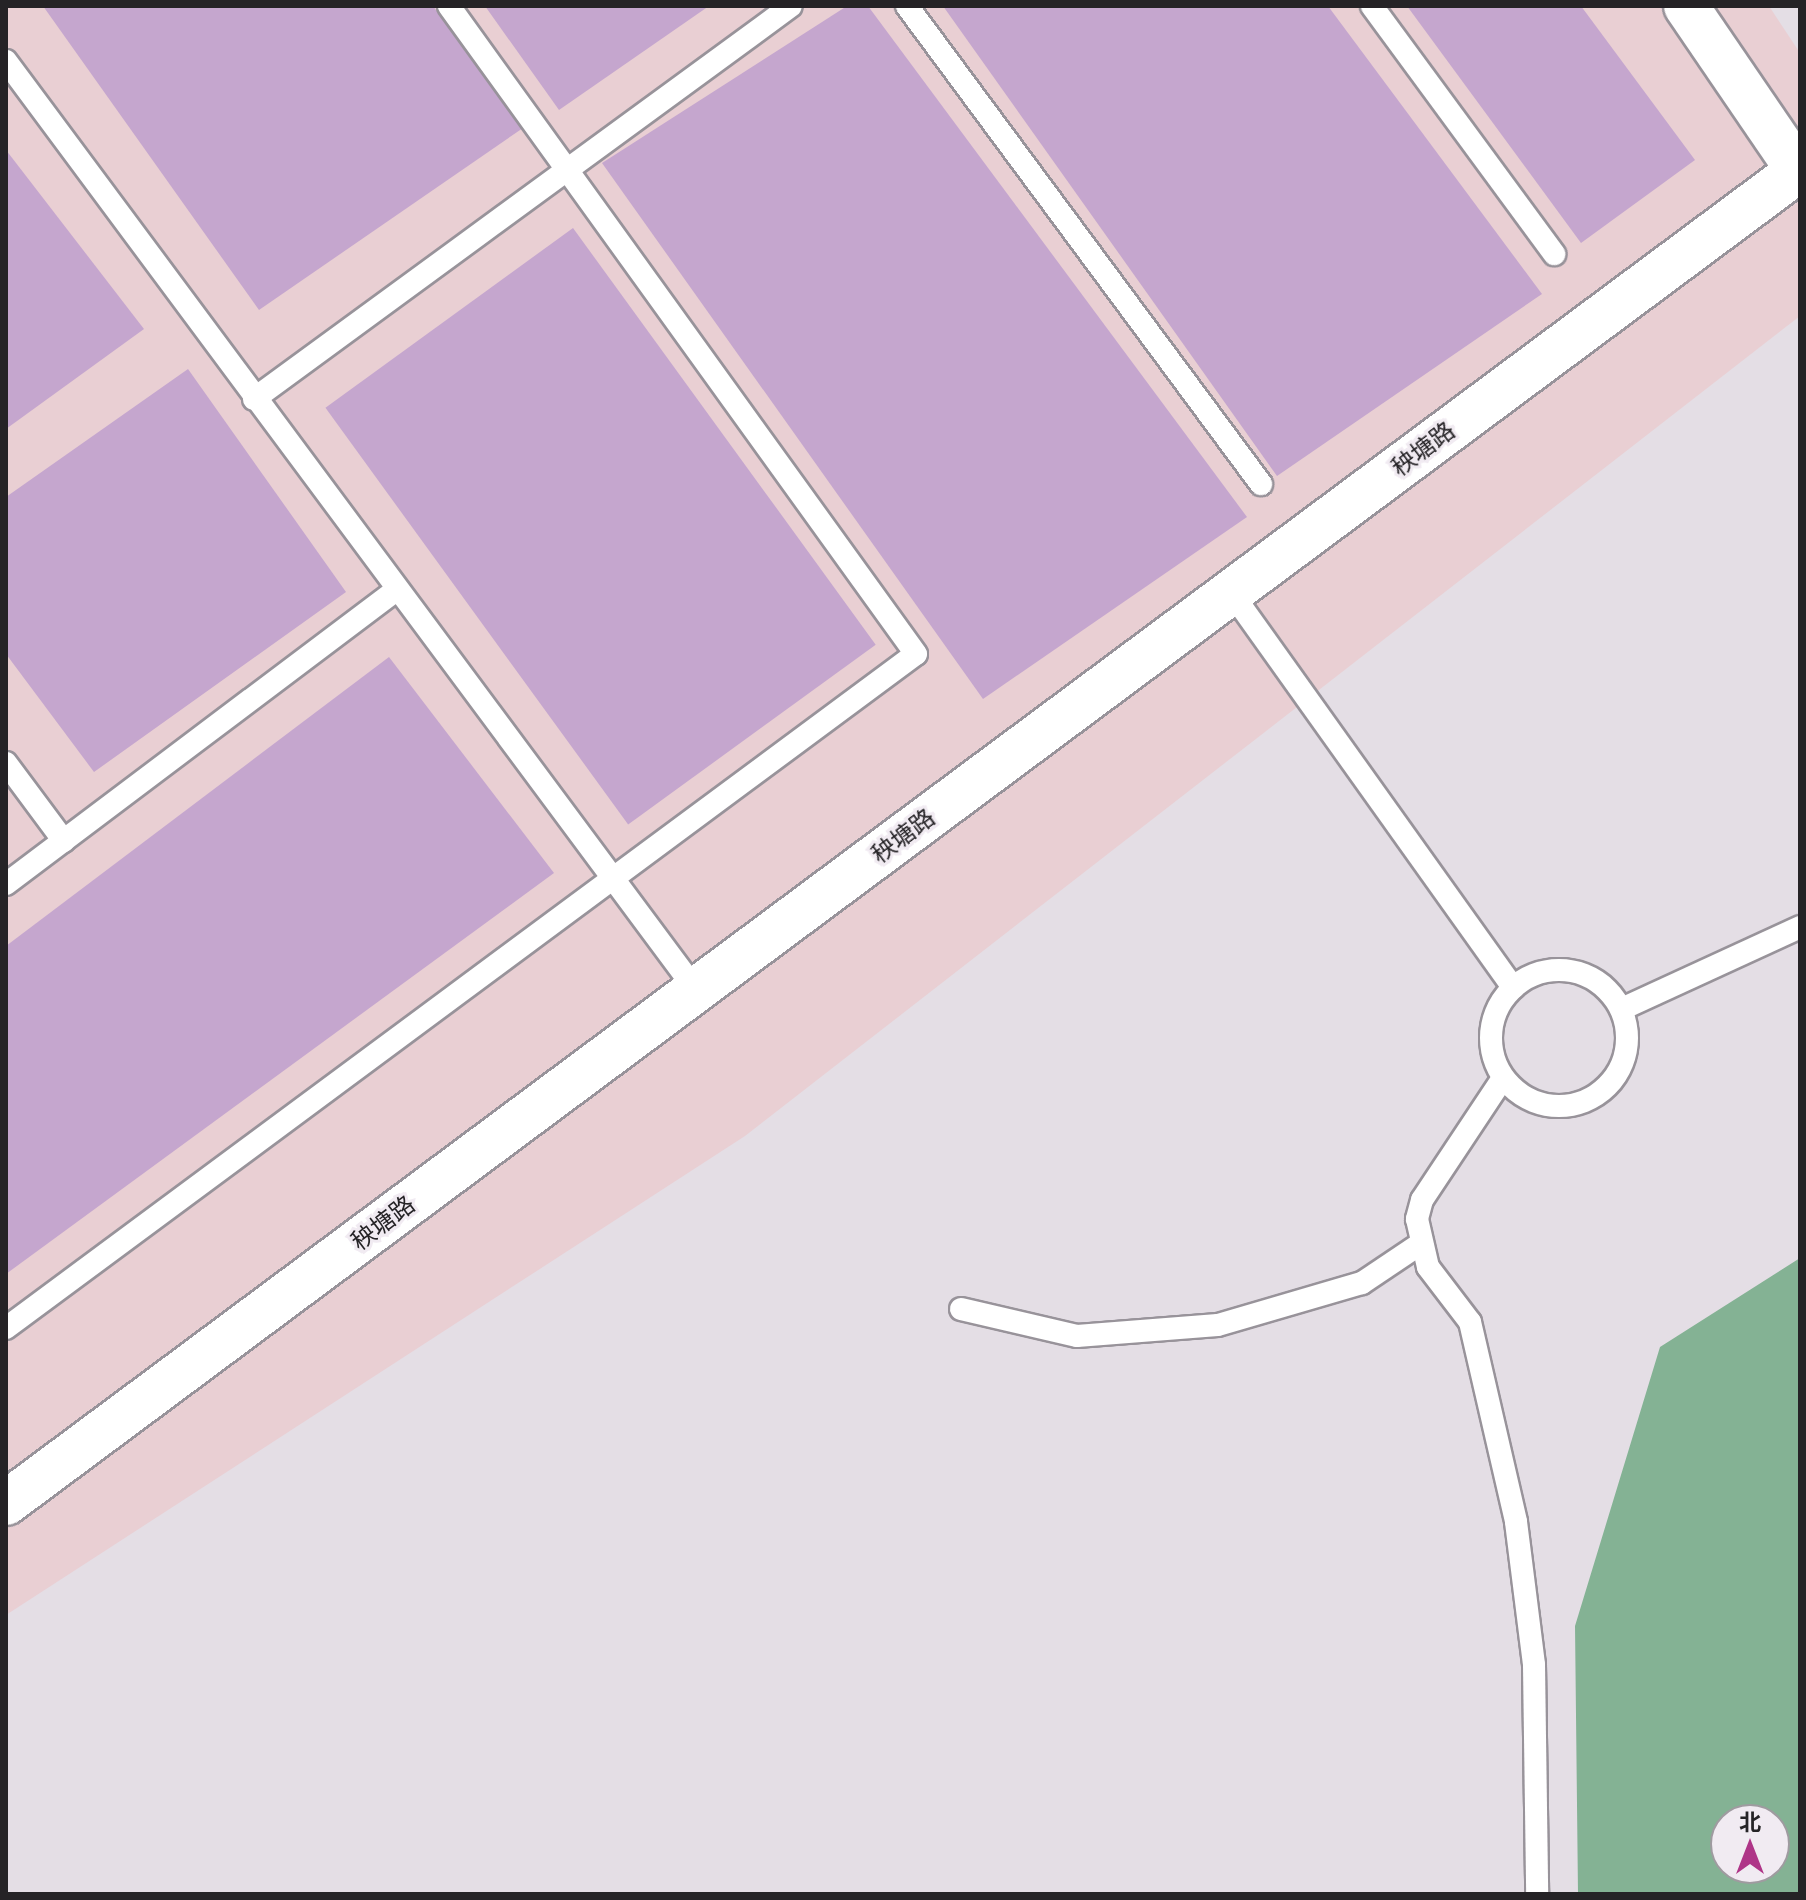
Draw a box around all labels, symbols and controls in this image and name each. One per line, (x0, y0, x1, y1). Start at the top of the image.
street label: 秧塘路 (1386, 416, 1460, 482)
street label: 秧塘路 (866, 803, 940, 869)
street label: 秧塘路 (346, 1190, 420, 1256)
north arrow (1710, 1804, 1790, 1884)
text: 北 (1739, 1808, 1761, 1836)

